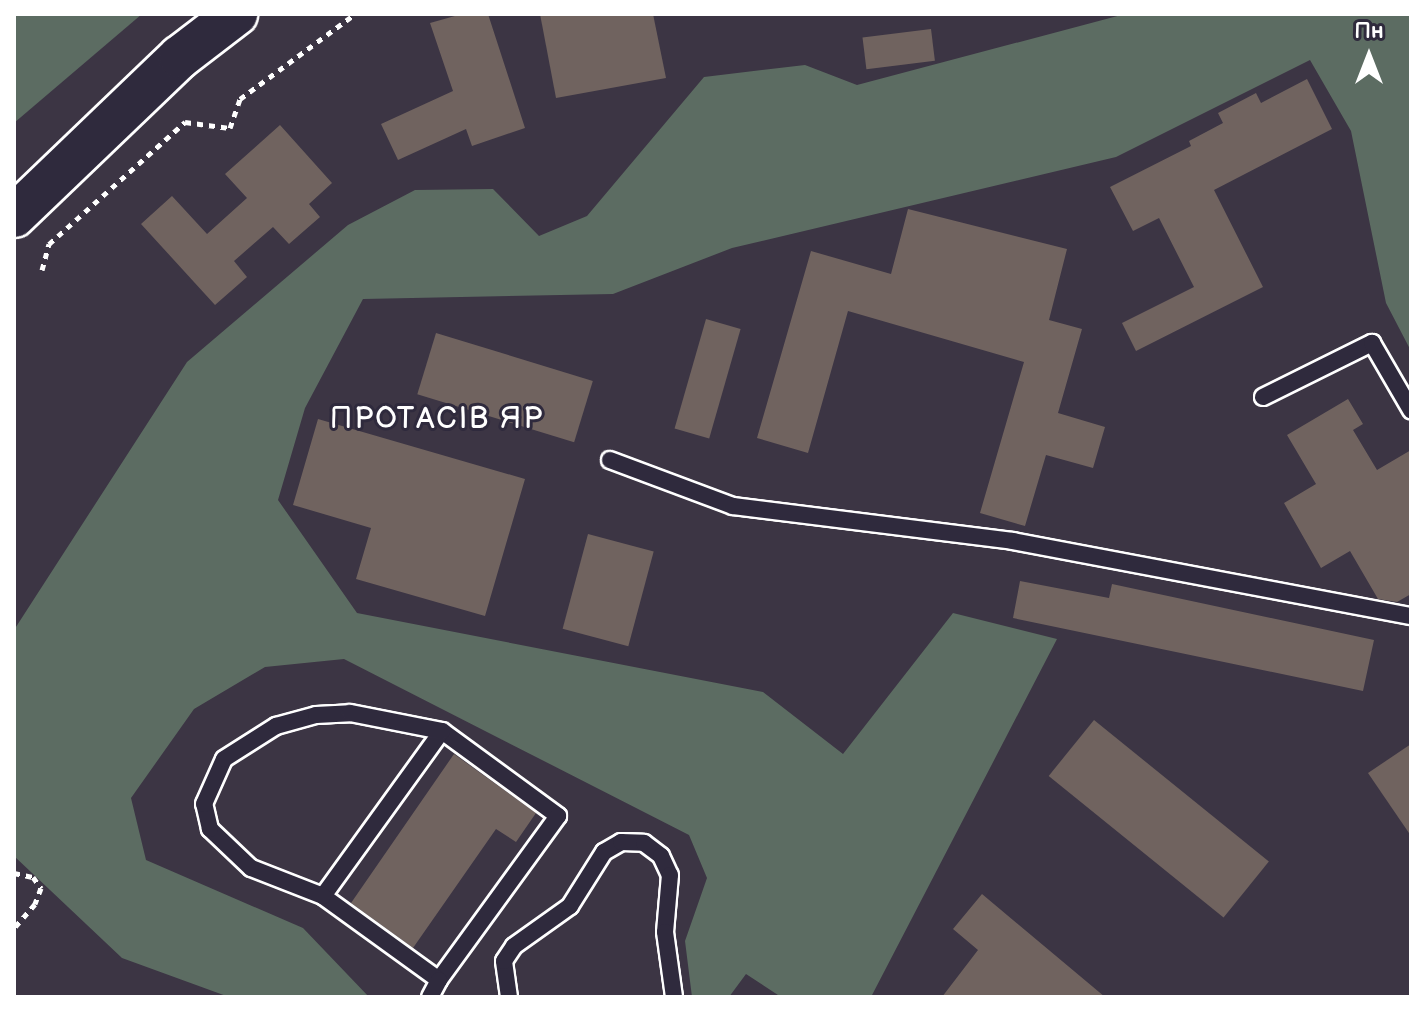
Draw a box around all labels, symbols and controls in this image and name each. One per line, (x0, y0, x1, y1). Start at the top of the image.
north arrow (1329, 16, 1409, 96)
text: Пн (1354, 18, 1384, 45)
district label: ПРОТАСІВ ЯР (330, 401, 544, 437)

